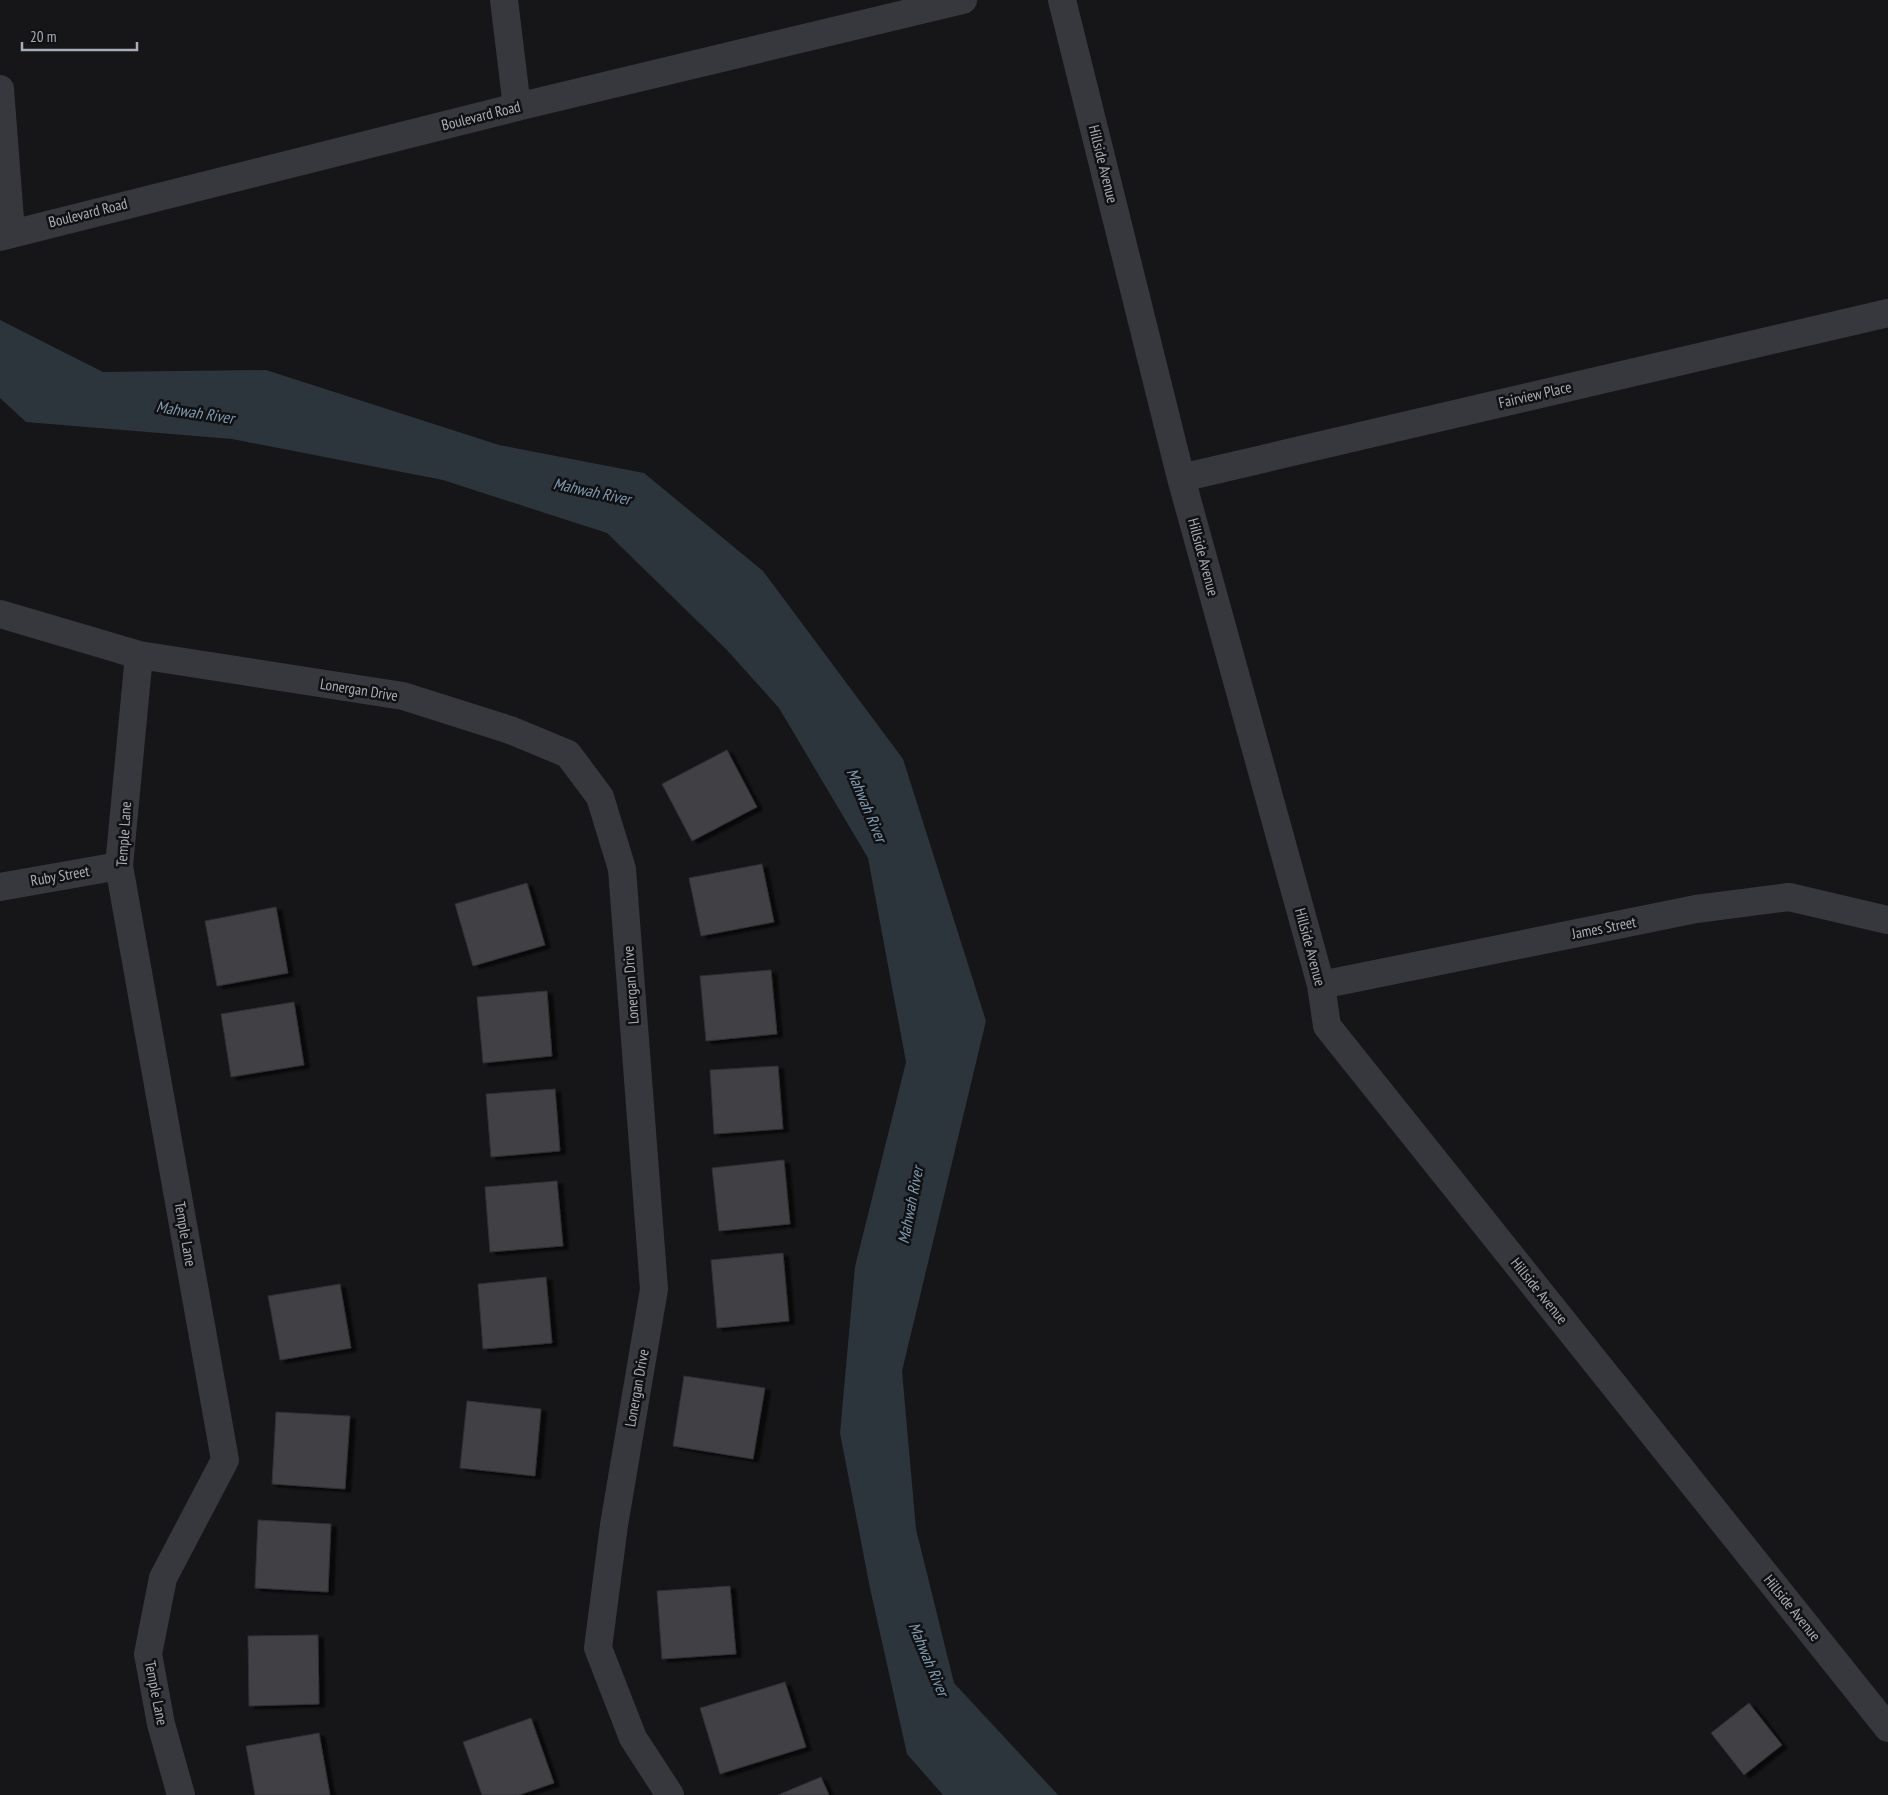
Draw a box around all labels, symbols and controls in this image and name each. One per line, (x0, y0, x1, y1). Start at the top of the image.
scale bar (22, 20, 138, 52)
text: 20 m (30, 27, 56, 46)
street label: Boulevard Road (439, 97, 522, 134)
street label: Hillside Avenue (1085, 123, 1122, 205)
street label: Boulevard Road (46, 194, 129, 231)
street label: Fairview Place (1497, 377, 1573, 412)
water label: Mahwah River (155, 396, 238, 428)
water label: Mahwah River (552, 473, 635, 509)
street label: Hillside Avenue (1184, 516, 1223, 598)
street label: Lonergan Drive (319, 674, 399, 705)
water label: Mahwah River (843, 765, 893, 847)
street label: Temple Lane (112, 801, 135, 867)
street label: Ruby Street (29, 861, 91, 890)
street label: Hillside Avenue (1291, 906, 1330, 988)
street label: James Street (1569, 912, 1638, 943)
street label: Lonergan Drive (618, 945, 643, 1025)
water label: Mahwah River (893, 1162, 928, 1245)
street label: Temple Lane (170, 1200, 201, 1268)
street label: Hillside Avenue (1507, 1254, 1572, 1328)
street label: Lonergan Drive (620, 1348, 653, 1428)
street label: Hillside Avenue (1760, 1571, 1825, 1645)
water label: Mahwah River (905, 1619, 955, 1701)
street label: Temple Lane (141, 1659, 172, 1727)

